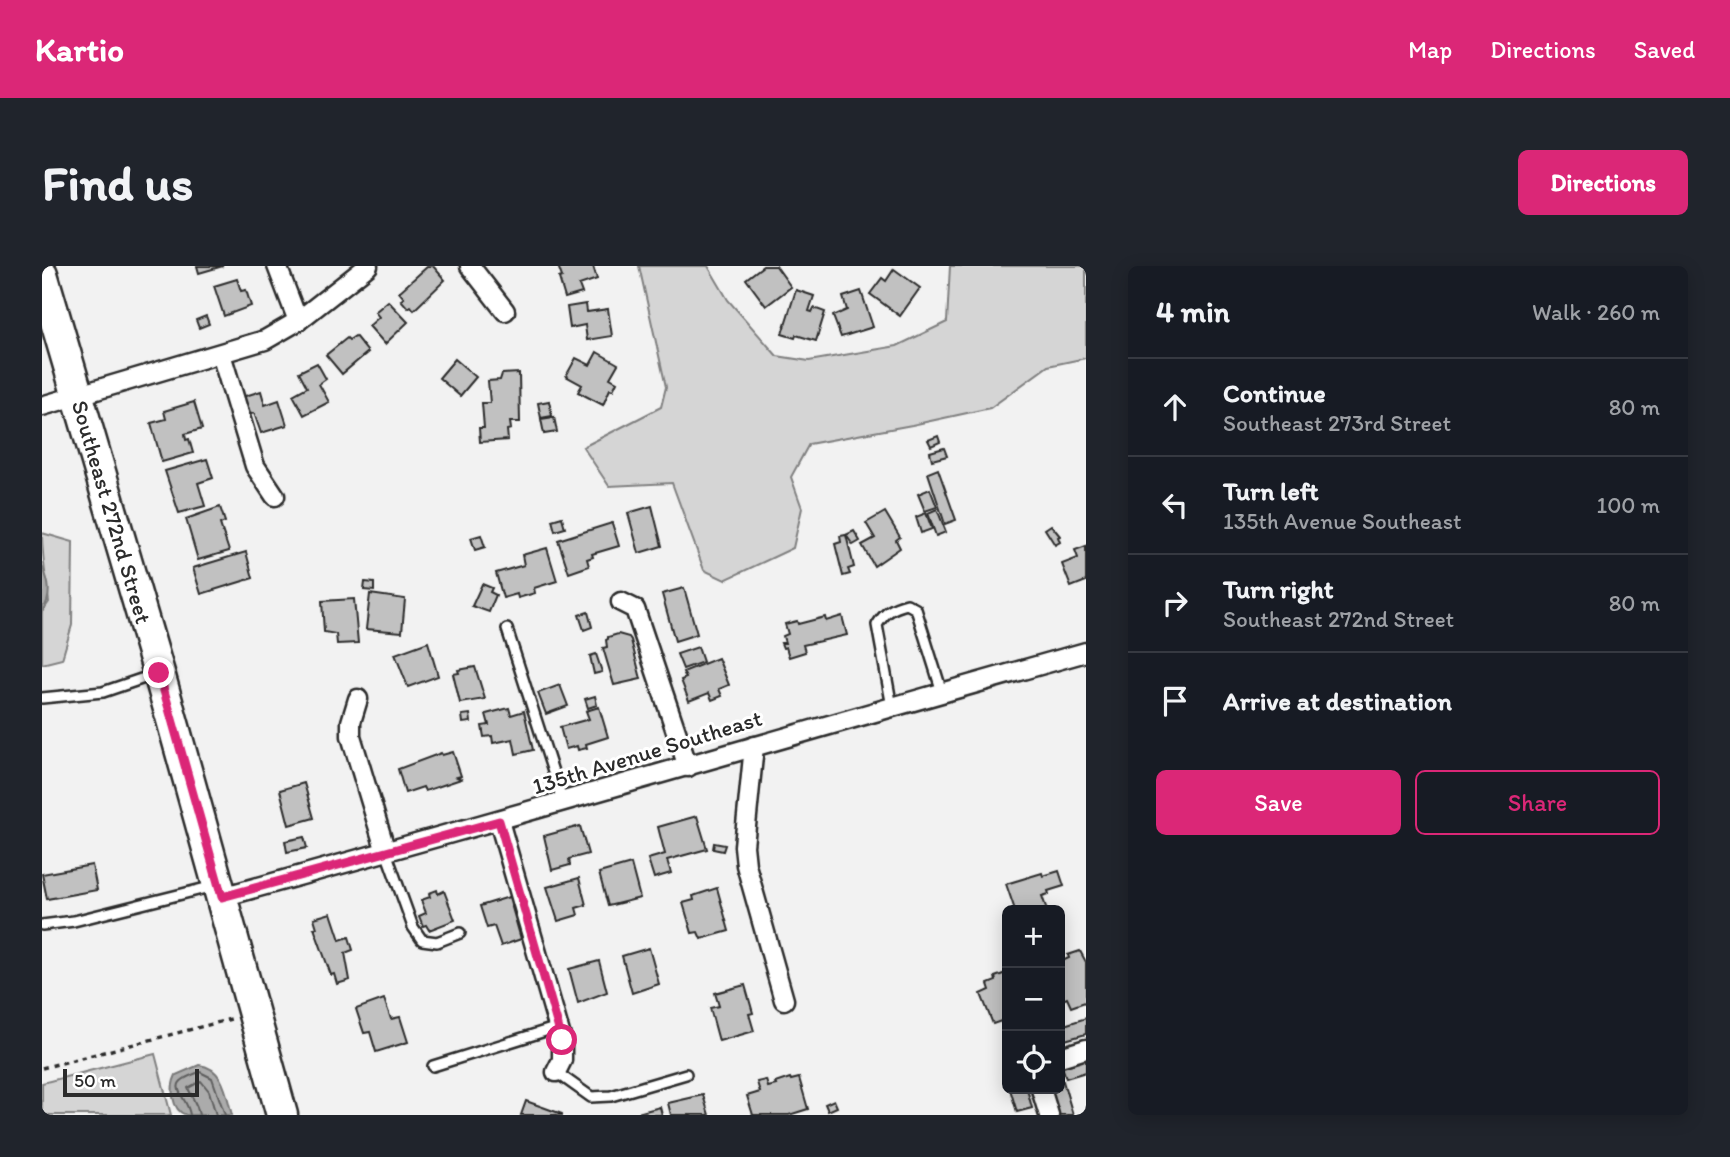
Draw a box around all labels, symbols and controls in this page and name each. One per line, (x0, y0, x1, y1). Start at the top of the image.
text: Kartio (35, 30, 124, 69)
text: Map (1408, 35, 1452, 64)
text: Directions (1490, 35, 1596, 64)
text: Saved (1634, 35, 1695, 64)
button: Directions (1518, 150, 1688, 215)
text: Find us (42, 153, 193, 212)
text: 4 min (1156, 293, 1230, 330)
text: Walk · 260 m (1532, 298, 1660, 326)
text: Continue (1223, 377, 1326, 409)
icon: ahead (1156, 388, 1194, 426)
text: 80 m (1609, 393, 1660, 421)
street label: Southeast 272nd Street (66, 397, 158, 627)
text: Southeast 273rd Street (1223, 409, 1451, 437)
text: Turn left (1223, 475, 1319, 507)
icon: left (1156, 486, 1194, 524)
text: 100 m (1596, 491, 1660, 519)
text: 135th Avenue Southeast (1223, 507, 1462, 535)
text: Turn right (1223, 573, 1334, 605)
icon: right (1156, 584, 1194, 622)
text: 80 m (1609, 589, 1660, 617)
text: Southeast 272nd Street (1223, 605, 1454, 633)
route end (143, 657, 174, 688)
icon: arrive (1156, 682, 1194, 720)
text: Arrive at destination (1223, 685, 1452, 717)
street label: 135th Avenue Southeast (529, 704, 765, 800)
button: Save (1156, 770, 1401, 835)
button: Share (1415, 770, 1660, 835)
map controls (1002, 905, 1065, 1094)
button: + (1002, 905, 1065, 968)
button: − (1002, 968, 1065, 1031)
route start (546, 1024, 577, 1055)
button: locate (1002, 1031, 1065, 1094)
scale bar (63, 1066, 200, 1098)
text: 50 m (74, 1069, 116, 1092)

